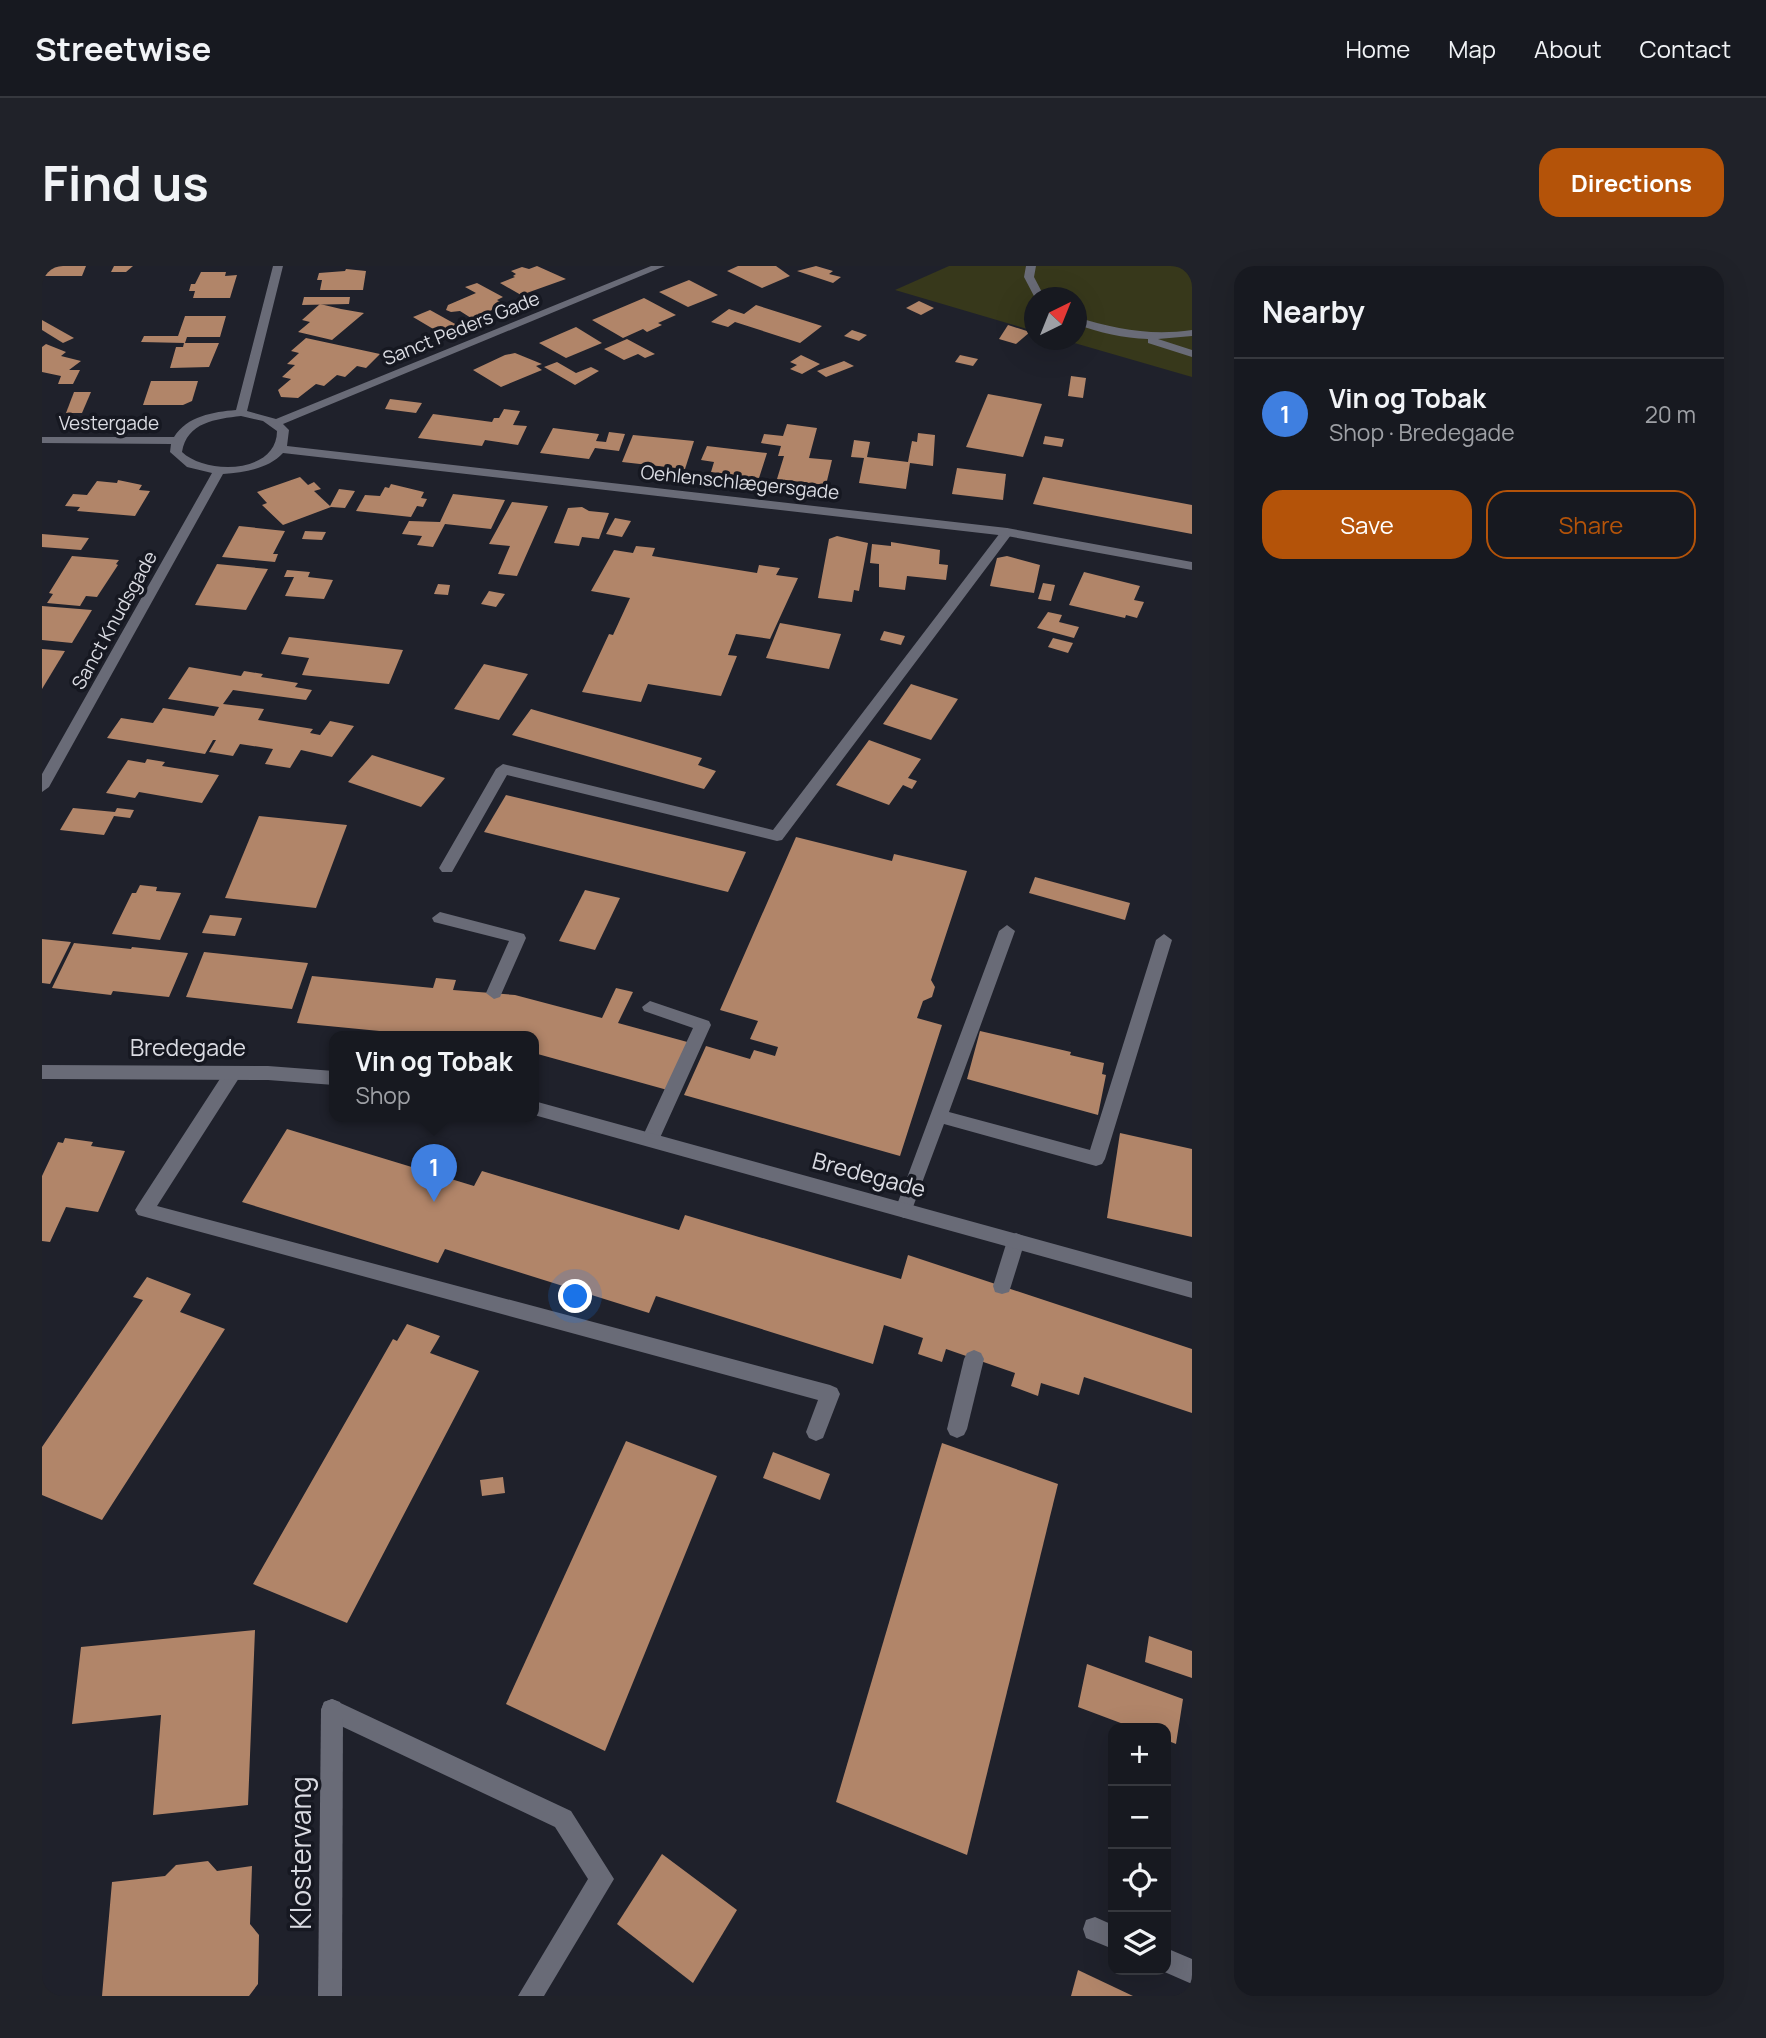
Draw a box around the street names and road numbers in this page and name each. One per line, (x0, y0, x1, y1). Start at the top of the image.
street label: Sanct Peders Gade (379, 285, 543, 371)
street label: Vestergade (59, 410, 159, 436)
street label: Oehlenschlægersgade (639, 459, 841, 505)
street label: Sanct Knudsgade (65, 546, 163, 694)
street label: Bredegade (130, 1031, 246, 1063)
street label: Bredegade (809, 1144, 929, 1205)
street label: Klostervang (281, 1776, 319, 1930)

